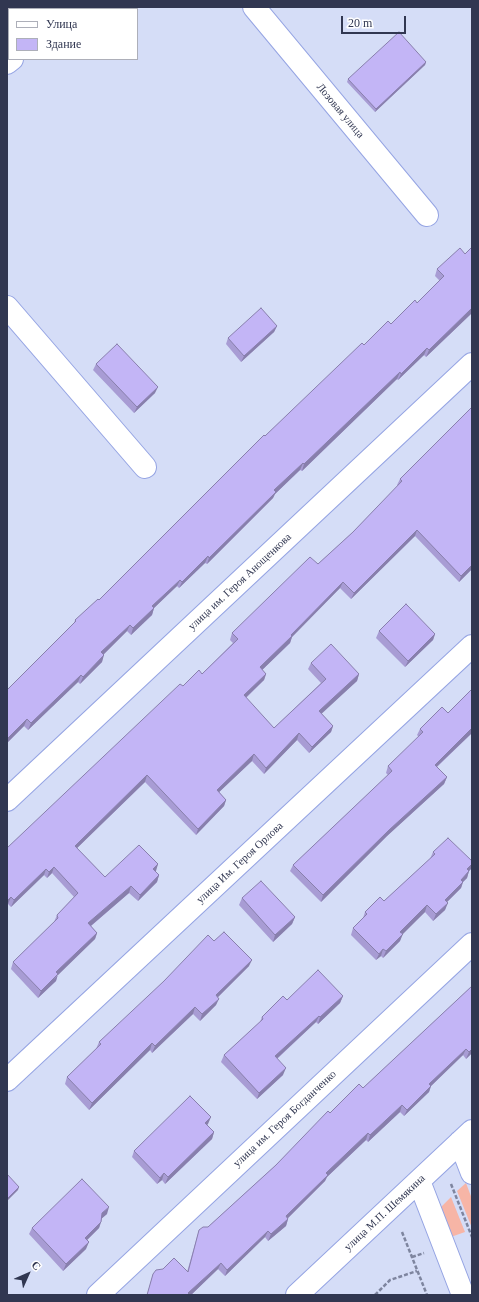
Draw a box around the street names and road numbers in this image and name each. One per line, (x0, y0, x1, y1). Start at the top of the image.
street label: Лозовая улица (313, 81, 367, 141)
street label: улица им. Героя Анощенкова (186, 531, 294, 633)
street label: улица Им. Героя Орлова (194, 819, 286, 907)
street label: улица им. Героя Богданченко (231, 1068, 339, 1170)
street label: улица М.П. Шемякина (342, 1172, 428, 1254)

